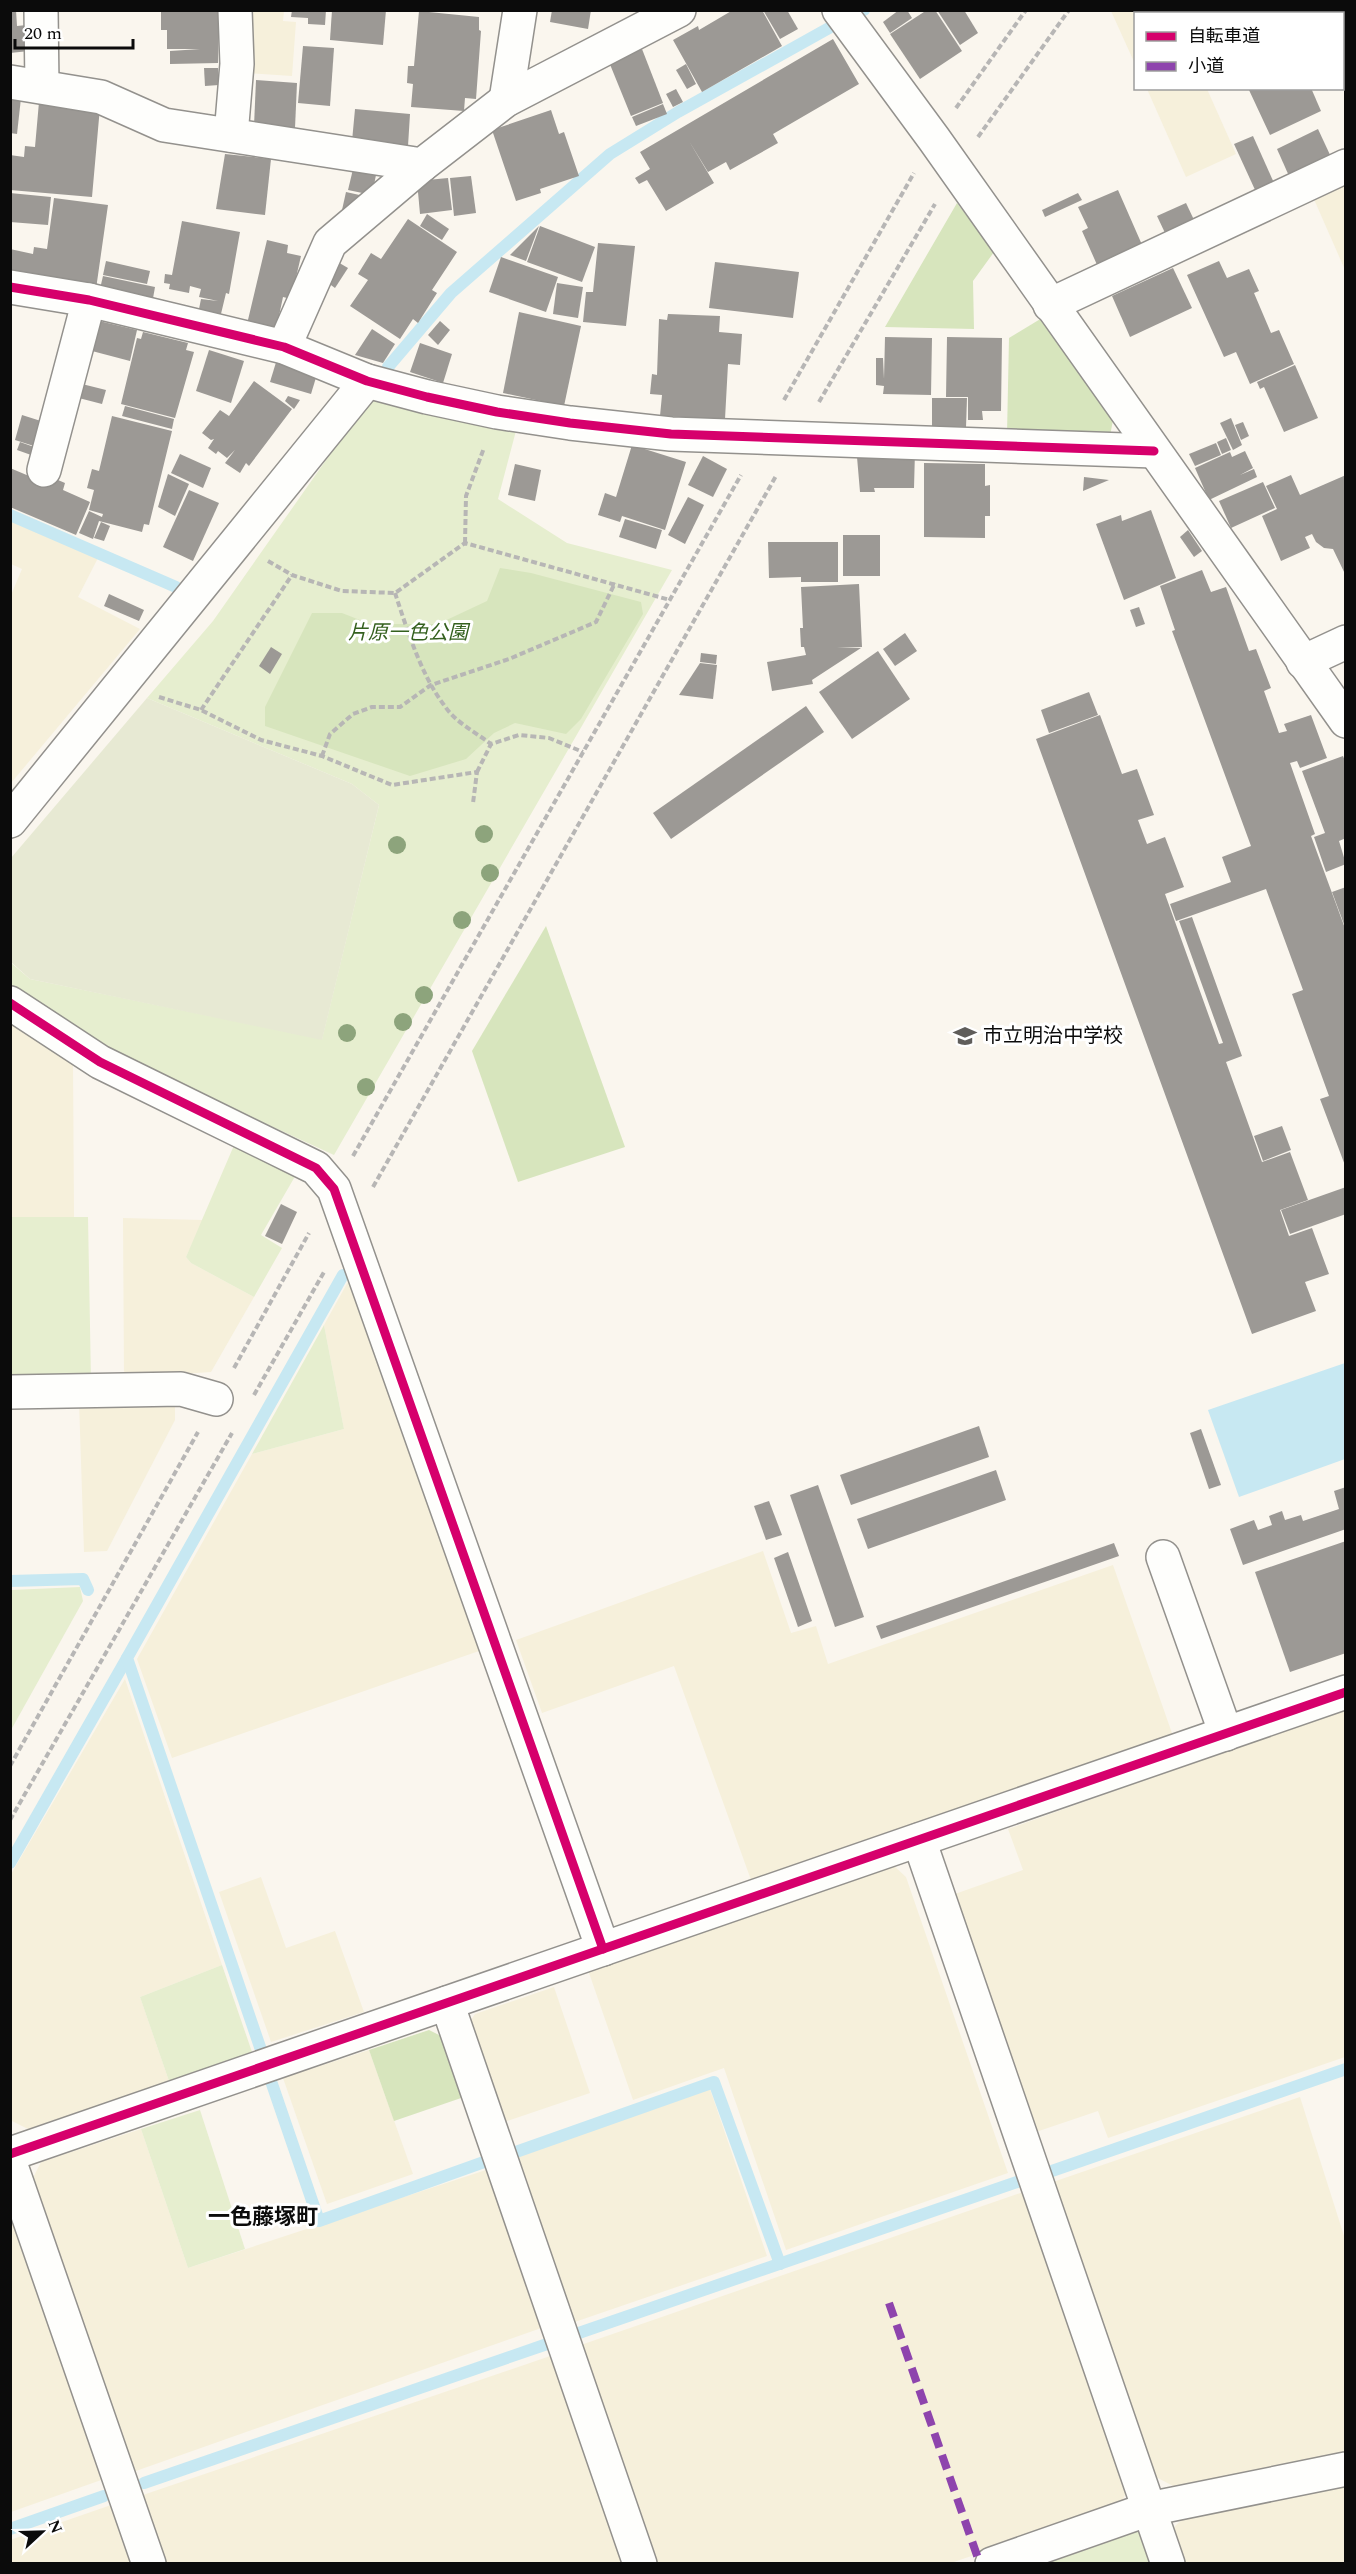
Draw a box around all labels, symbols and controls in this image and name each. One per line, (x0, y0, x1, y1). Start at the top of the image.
scale bar (15, 12, 134, 50)
legend (1134, 12, 1344, 90)
text: 20 m (24, 20, 62, 47)
text: 自転車道 (1188, 23, 1260, 50)
text: 小道 (1188, 53, 1224, 80)
park label: 片原一色公園 (348, 618, 471, 648)
place label: 市立明治中学校 (983, 1021, 1123, 1051)
school or university icon: 市立明治中学校 (952, 1023, 978, 1049)
district label: 一色藤塚町 (208, 2201, 318, 2234)
north arrow (12, 2502, 72, 2562)
text: N (41, 2516, 69, 2537)

